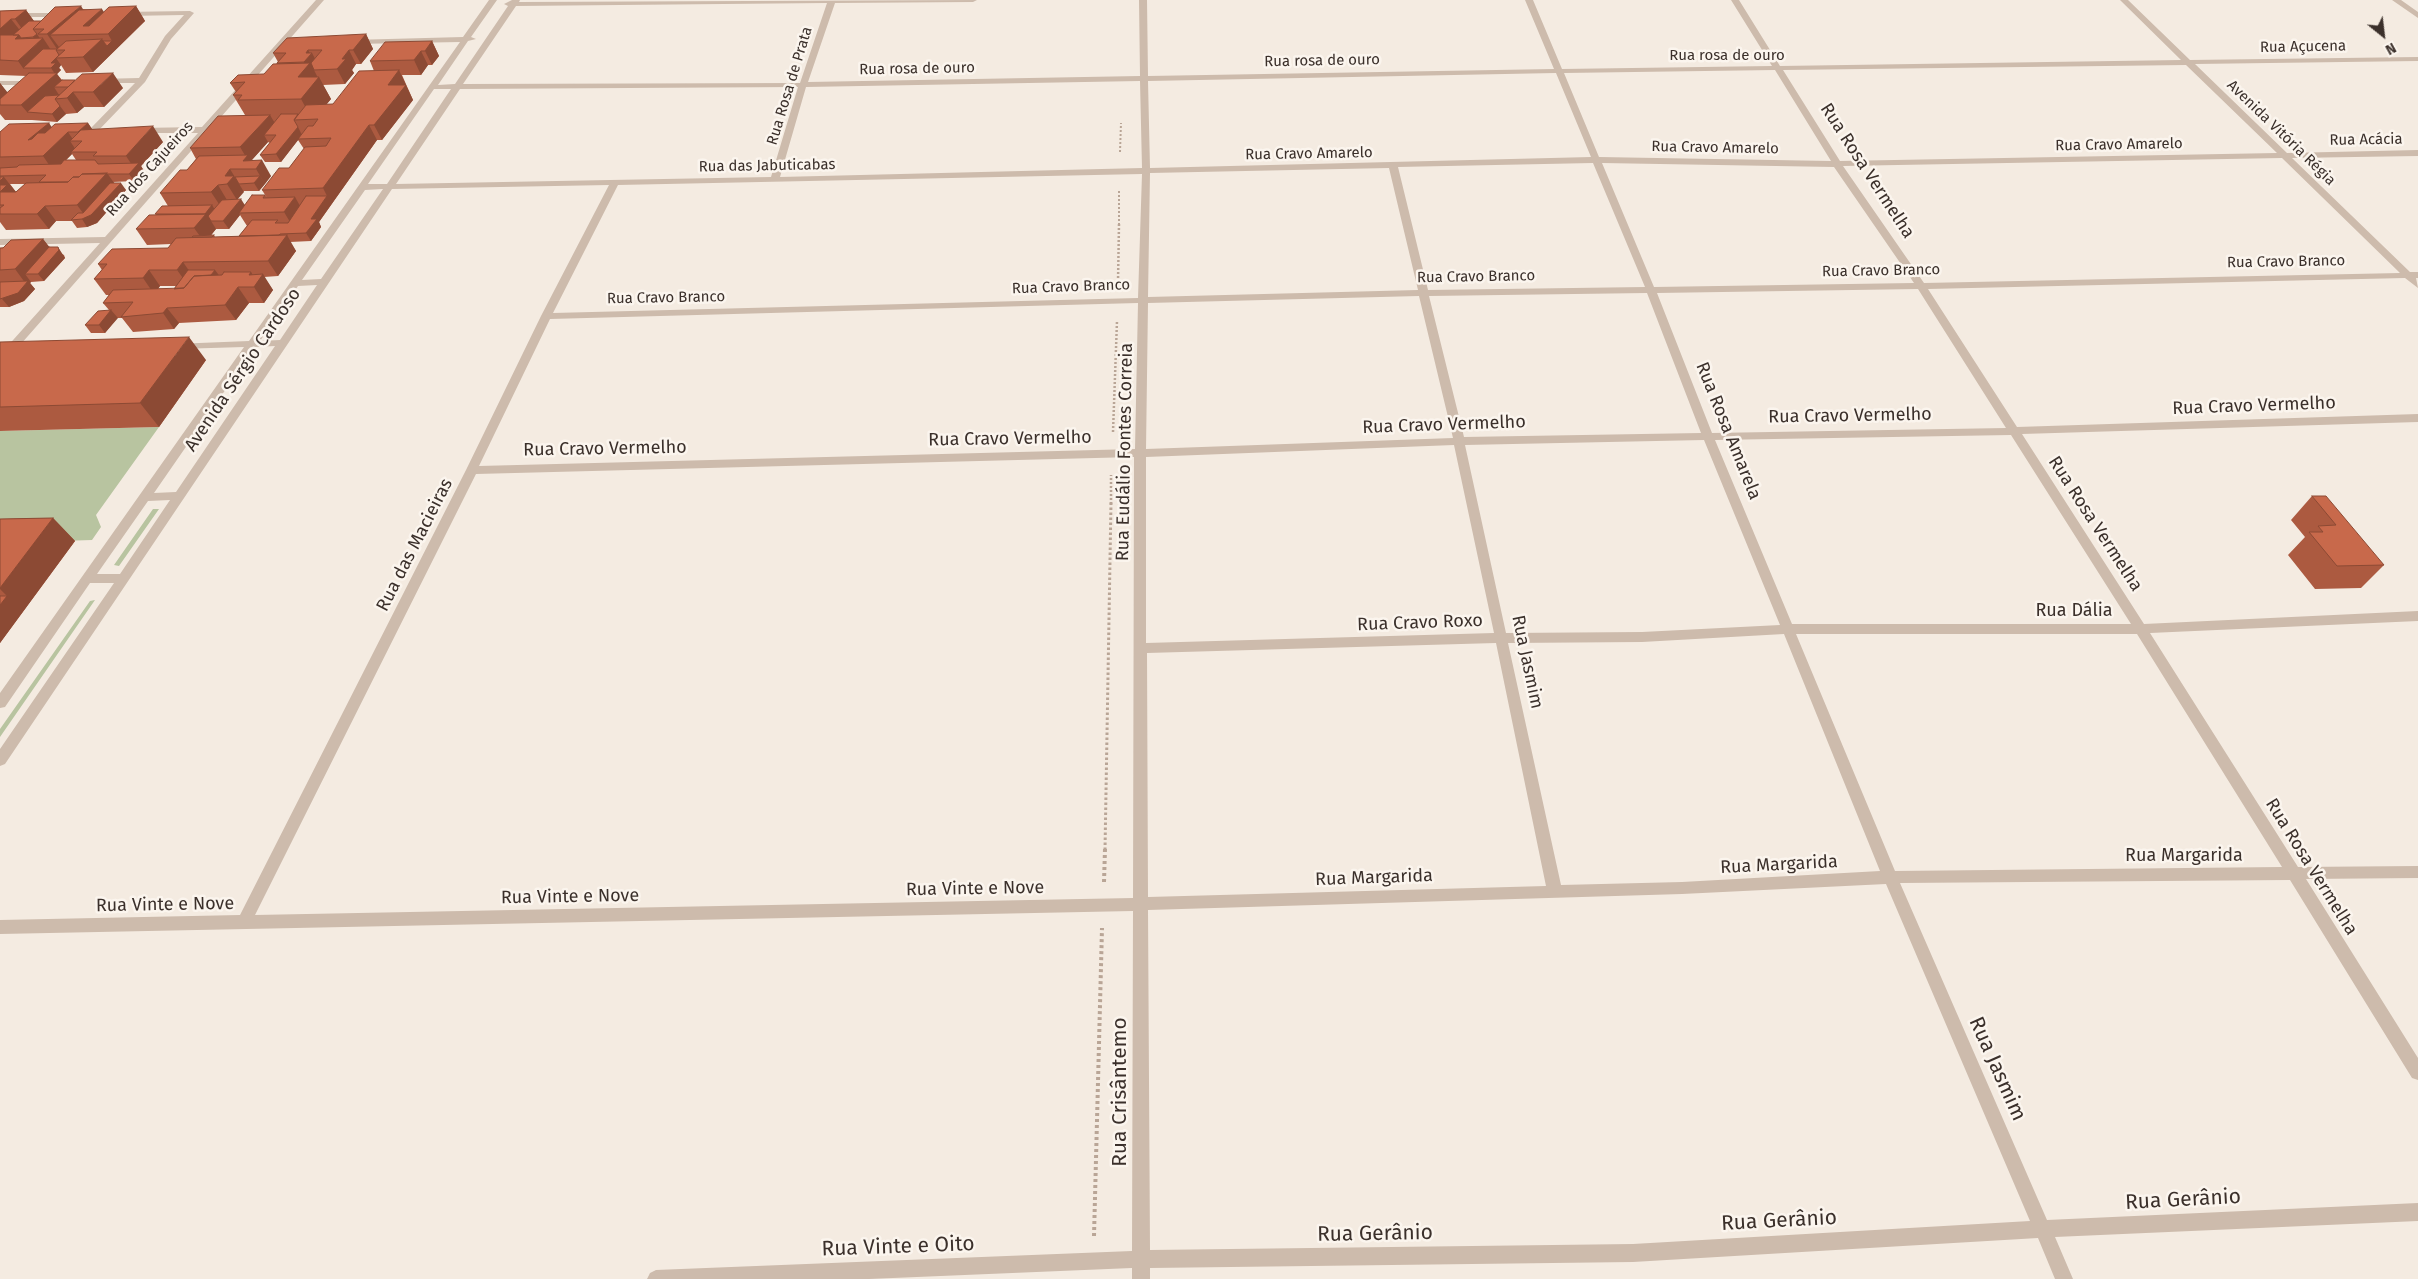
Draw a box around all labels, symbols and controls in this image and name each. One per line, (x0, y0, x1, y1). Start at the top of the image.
north arrow (2358, 10, 2408, 60)
street label: Rua Rosa de Prata (763, 25, 817, 147)
street label: Rua Açucena (2260, 37, 2346, 57)
text: N (2382, 39, 2399, 58)
street label: Rua rosa de ouro (1669, 47, 1785, 65)
street label: Rua rosa de ouro (1264, 51, 1380, 71)
street label: Rua rosa de ouro (859, 59, 975, 79)
street label: Avenida Vitória Régia (2223, 76, 2339, 190)
street label: Rua Rosa Vermelha (1815, 99, 1919, 243)
street label: Rua dos Cajueiros (103, 118, 197, 220)
street label: Rua Acácia (2329, 130, 2403, 150)
street label: Rua Cravo Amarelo (2055, 135, 2183, 155)
street label: Rua Cravo Amarelo (1651, 138, 1779, 158)
street label: Rua Cravo Amarelo (1245, 144, 1373, 164)
street label: Rua das Jabuticabas (698, 156, 836, 176)
street label: Rua Cravo Branco (2227, 252, 2345, 272)
street label: Rua Cravo Branco (1822, 261, 1940, 281)
street label: Rua Cravo Branco (1417, 267, 1535, 287)
street label: Rua Cravo Branco (1012, 276, 1130, 298)
street label: Avenida Sérgio Cardoso (180, 284, 306, 456)
street label: Rua Cravo Branco (607, 288, 725, 308)
street label: Rua Eudálio Fontes Correia (1112, 343, 1138, 561)
street label: Rua Rosa Amarela (1691, 359, 1765, 503)
street label: Rua Cravo Vermelho (2172, 392, 2336, 420)
street label: Rua Cravo Vermelho (1768, 404, 1932, 428)
street label: Rua Cravo Vermelho (1362, 411, 1526, 439)
street label: Rua Cravo Vermelho (928, 427, 1092, 451)
street label: Rua Cravo Vermelho (523, 437, 687, 461)
street label: Rua Rosa Vermelha (2043, 452, 2147, 596)
street label: Rua das Macieiras (372, 475, 458, 615)
street label: Rua Dália (2035, 600, 2113, 622)
street label: Rua Cravo Roxo (1357, 610, 1483, 636)
street label: Rua Jasmim (1507, 613, 1547, 711)
street label: Rua Rosa Vermelha (2260, 795, 2362, 939)
street label: Rua Margarida (2125, 845, 2243, 867)
street label: Rua Margarida (1720, 851, 1838, 879)
street label: Rua Margarida (1315, 865, 1433, 891)
street label: Rua Vinte e Nove (906, 877, 1044, 901)
street label: Rua Vinte e Nove (501, 885, 639, 909)
street label: Rua Vinte e Nove (96, 893, 234, 917)
street label: Rua Jasmim (1963, 1013, 2031, 1125)
street label: Rua Crisântemo (1107, 1017, 1133, 1167)
street label: Rua Gerânio (2124, 1184, 2242, 1216)
street label: Rua Gerânio (1720, 1205, 1838, 1237)
street label: Rua Gerânio (1317, 1220, 1433, 1248)
street label: Rua Vinte e Oito (821, 1232, 975, 1262)

